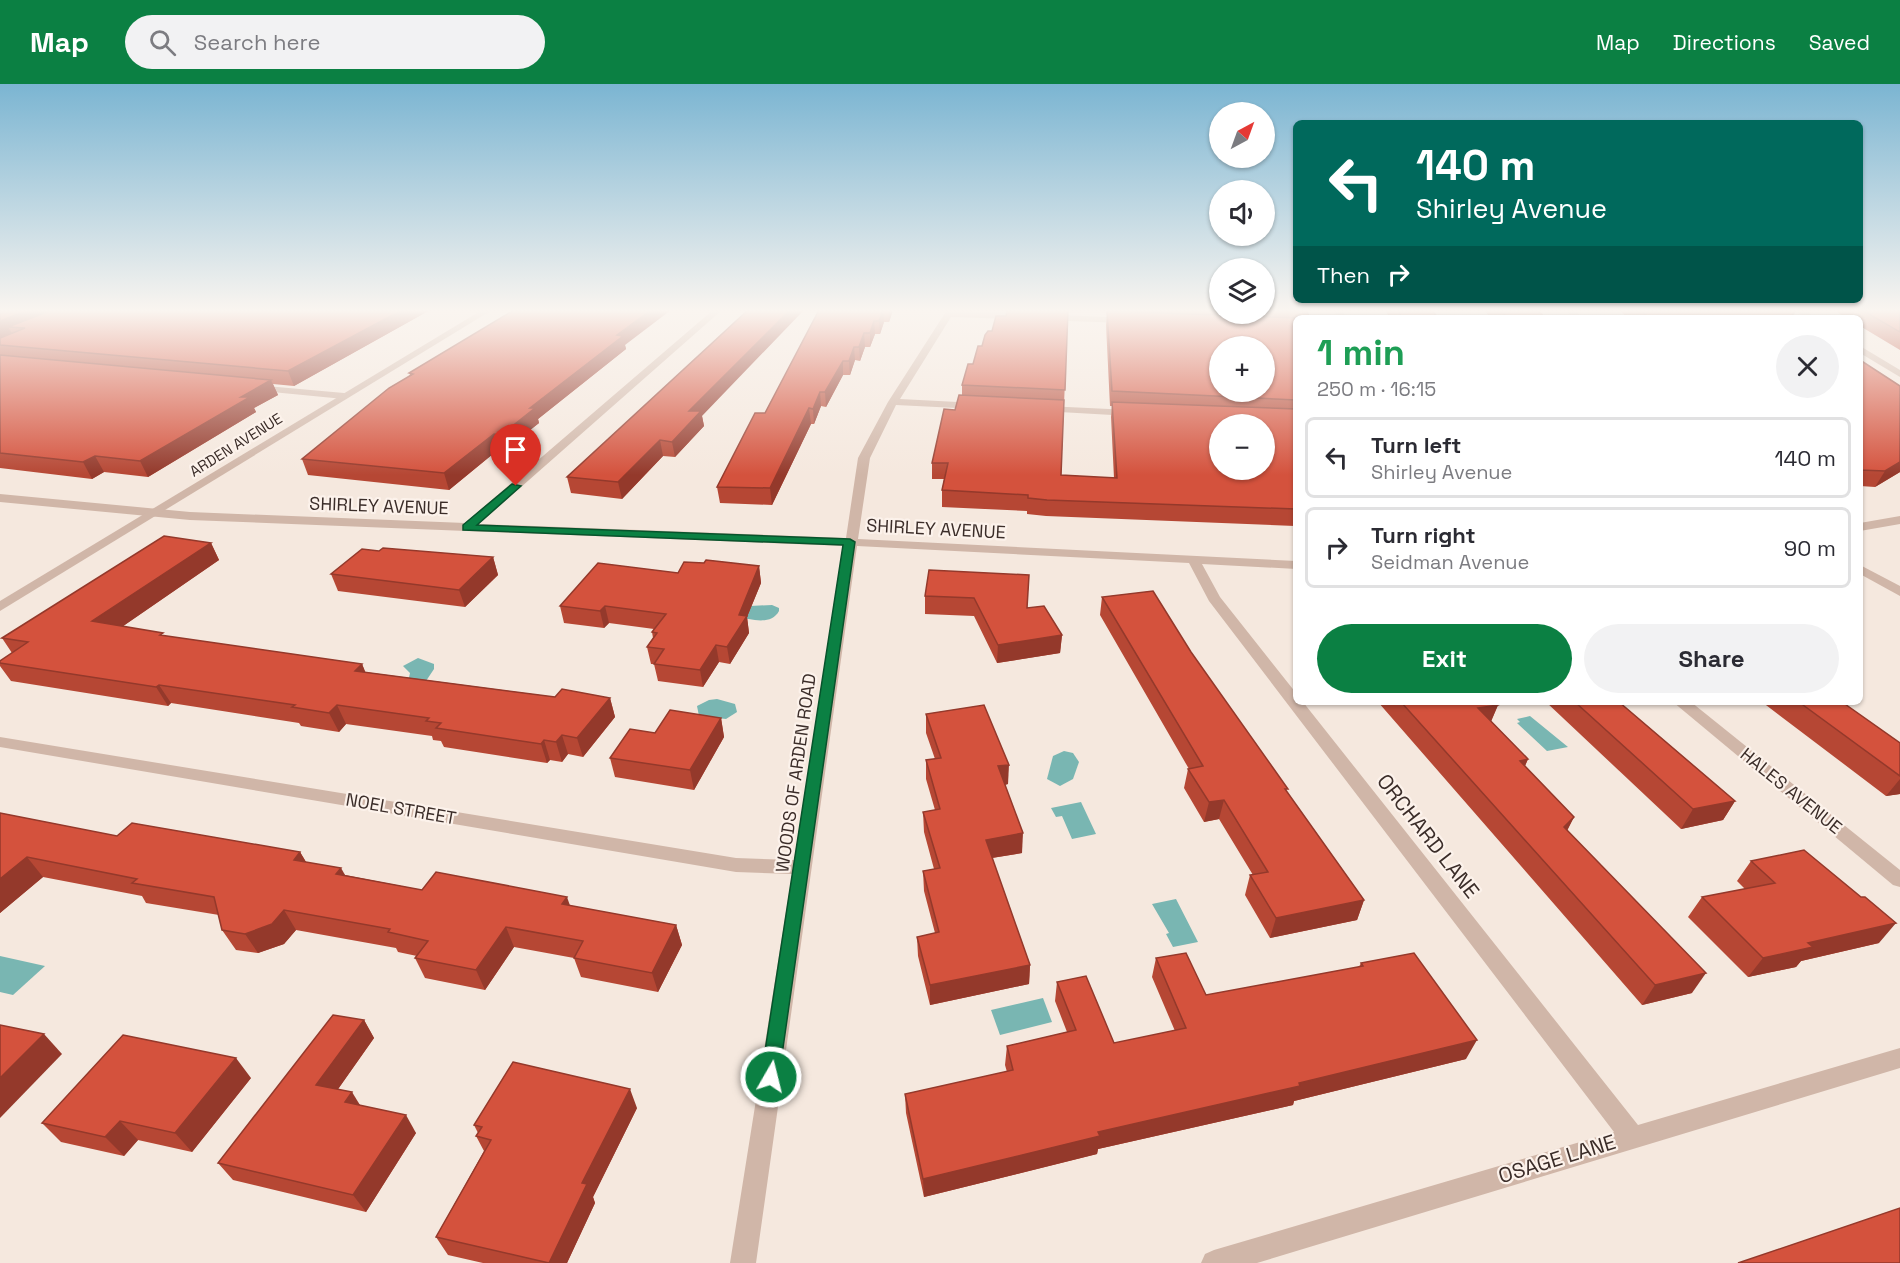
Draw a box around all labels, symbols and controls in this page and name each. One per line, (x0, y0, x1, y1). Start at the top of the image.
search box (125, 15, 545, 69)
text: Map (30, 24, 89, 60)
icon: search (146, 26, 179, 59)
text: Search here (194, 28, 321, 56)
text: Map (1596, 29, 1640, 56)
text: Directions (1673, 29, 1776, 56)
text: Saved (1809, 29, 1870, 56)
north arrow (1209, 102, 1275, 168)
map controls (1209, 102, 1275, 480)
text: 140 m (1416, 139, 1535, 192)
icon: left (1317, 144, 1395, 222)
button: sound (1209, 180, 1275, 246)
text: Shirley Avenue (1416, 191, 1607, 226)
button: layers (1209, 258, 1275, 324)
icon: right (1382, 258, 1415, 291)
text: Then (1317, 261, 1370, 289)
text: 1 min (1317, 330, 1405, 376)
button: close (1776, 335, 1839, 398)
button: + (1209, 336, 1275, 402)
text: 250 m · 16:15 (1317, 376, 1436, 402)
street label: ARDEN AVENUE (186, 409, 286, 481)
button: − (1209, 414, 1275, 480)
pin (490, 424, 541, 486)
text: Turn left (1371, 431, 1461, 459)
icon: arrive (499, 433, 532, 466)
icon: left (1320, 441, 1353, 474)
text: 140 m (1774, 444, 1836, 472)
text: Shirley Avenue (1371, 459, 1512, 485)
street label: SHIRLEY AVENUE (309, 492, 449, 519)
street label: SHIRLEY AVENUE (866, 513, 1006, 544)
text: Turn right (1371, 521, 1476, 549)
icon: right (1320, 531, 1353, 564)
text: 90 m (1784, 534, 1836, 562)
text: Seidman Avenue (1371, 549, 1529, 575)
button: Exit (1317, 624, 1572, 693)
button: Share (1584, 624, 1839, 693)
street label: WOODS OF ARDEN ROAD (770, 672, 821, 874)
street label: HALES AVENUE (1736, 743, 1847, 839)
street label: ORCHARD LANE (1371, 768, 1485, 903)
street label: NOEL STREET (344, 788, 458, 830)
position arrow (739, 1045, 803, 1109)
street label: OSAGE LANE (1495, 1128, 1619, 1189)

